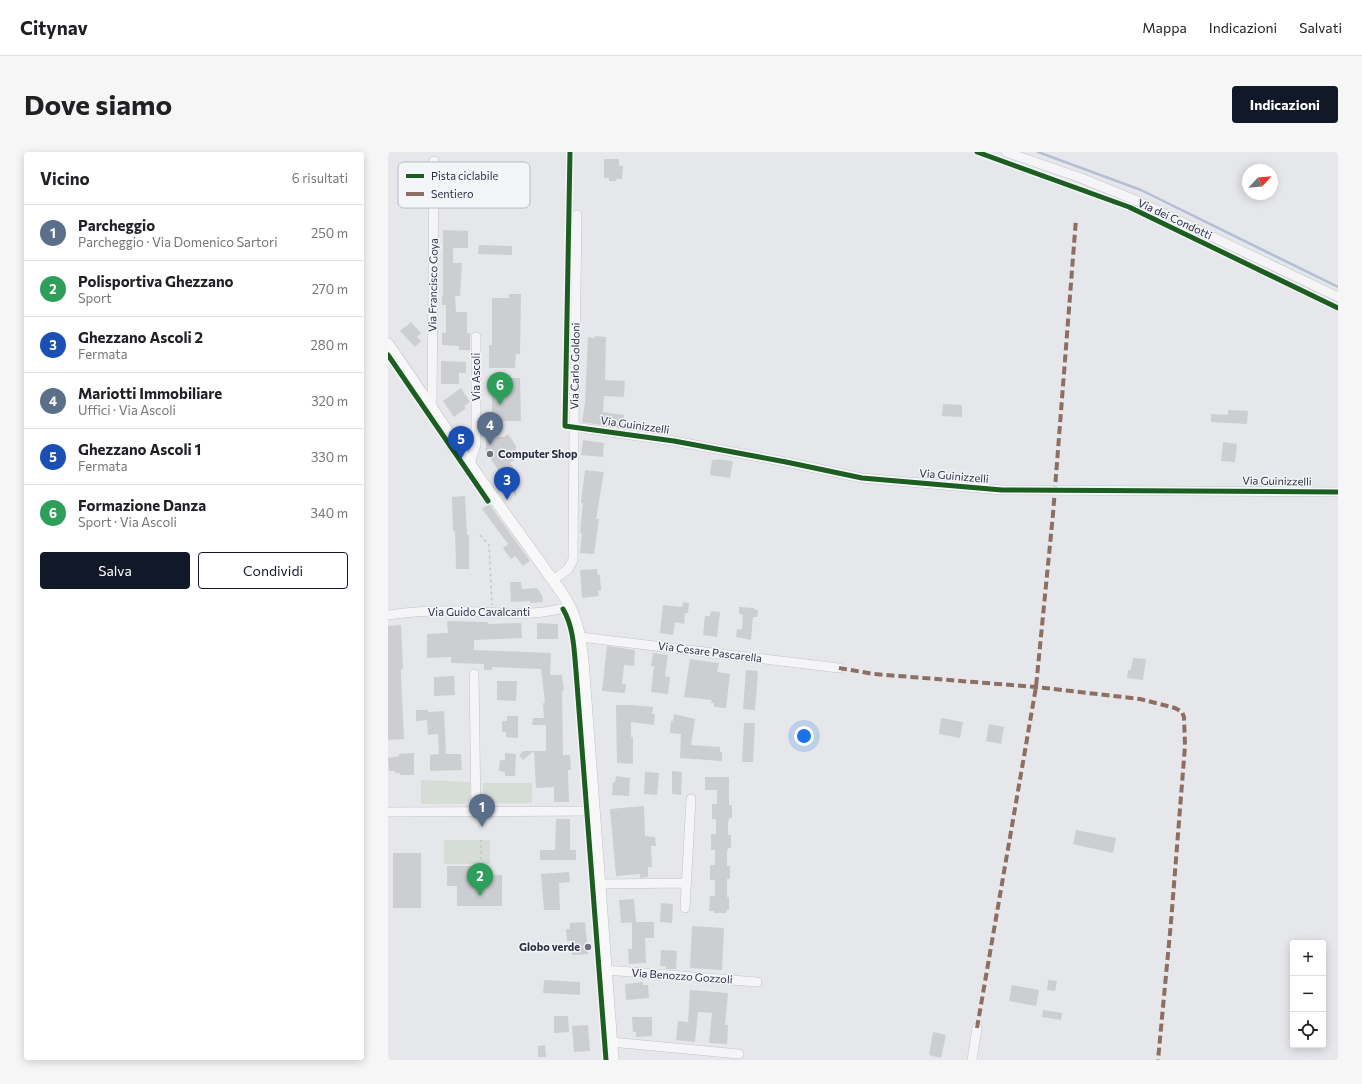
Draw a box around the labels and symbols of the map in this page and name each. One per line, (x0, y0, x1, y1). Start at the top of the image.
legend (398, 162, 530, 208)
north arrow (1242, 164, 1278, 200)
text: Pista ciclabile (431, 169, 498, 182)
text: Sentiero (431, 187, 474, 200)
street label: Via dei Condotti (1136, 196, 1215, 242)
street label: Via Francisco Goya (425, 238, 440, 332)
street label: Via Carlo Goldoni (567, 322, 582, 410)
street label: Via Ascoli (469, 353, 482, 401)
pin: 6 (487, 372, 513, 405)
pin: 4 (477, 412, 503, 445)
street label: Via Guinizzelli (600, 413, 671, 436)
pin: 5 (448, 426, 474, 459)
place label: Computer Shop (498, 447, 578, 460)
marker: Computer Shop (485, 449, 495, 459)
street label: Via Guinizzelli (919, 466, 989, 485)
pin: 3 (494, 467, 520, 500)
street label: Via Guinizzelli (1242, 473, 1312, 488)
street label: Via Guido Cavalcanti (428, 605, 530, 618)
street label: Via Cesare Pascarella (657, 639, 763, 664)
your location (794, 726, 814, 746)
pin: 1 (469, 794, 495, 827)
pin: 2 (467, 863, 493, 896)
place label: Globo verde (519, 940, 580, 953)
marker: Globo verde (583, 942, 593, 952)
street label: Via Benozzo Gozzoli (631, 965, 733, 986)

